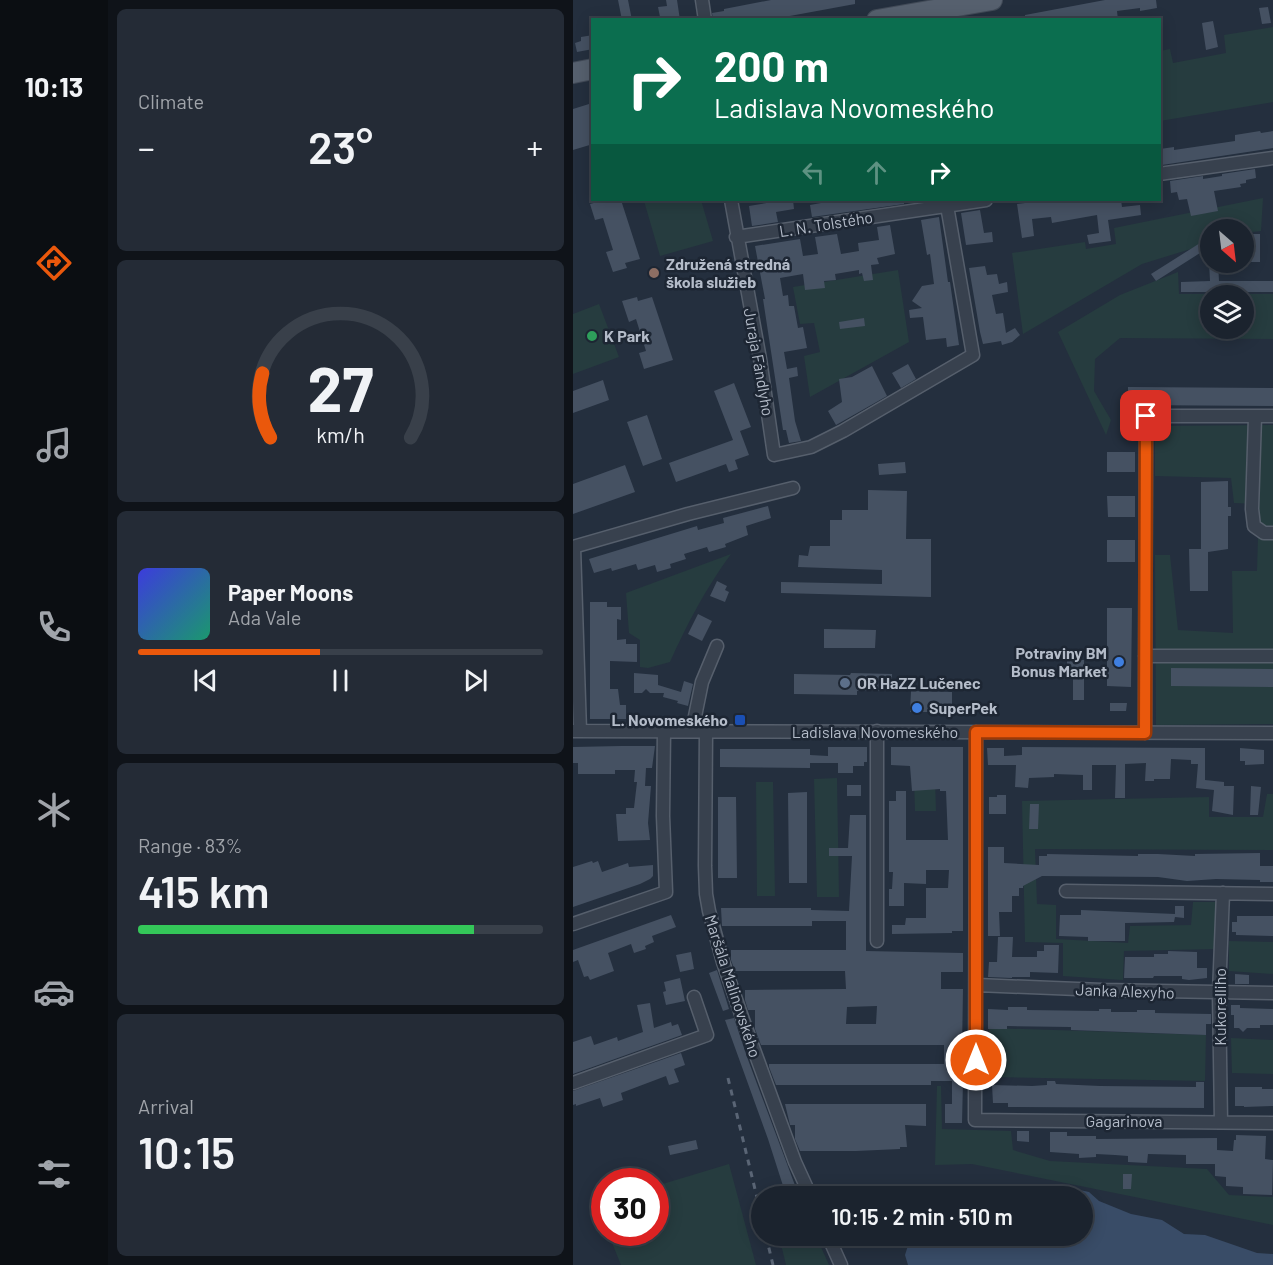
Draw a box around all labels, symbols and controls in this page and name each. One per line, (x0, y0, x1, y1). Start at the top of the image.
text: 200 m (714, 40, 829, 90)
icon: right (615, 42, 693, 120)
text: 10:13 (25, 70, 83, 102)
text: Climate (138, 89, 204, 113)
text: Ladislava Novomeského (714, 91, 995, 123)
text: 23° (308, 119, 373, 173)
text: − (138, 127, 155, 167)
text: + (527, 127, 543, 167)
icon: left (797, 156, 830, 189)
icon: ahead (860, 156, 893, 189)
icon: right (923, 156, 956, 189)
street label: L. N. Tolstého (778, 207, 874, 240)
north arrow (1200, 219, 1254, 273)
map controls (1200, 219, 1254, 339)
icon: directions (33, 242, 75, 284)
place label: Združená stredná škola služieb (666, 254, 790, 291)
marker: Združená stredná škola služieb (647, 266, 661, 280)
button: layers (1200, 285, 1254, 339)
street label: Juraja Fándlyho (741, 306, 778, 417)
place label: K Park (604, 326, 650, 345)
marker: K Park (585, 329, 599, 343)
text: 27 (308, 350, 373, 424)
pin (1120, 390, 1171, 441)
icon: arrive (1129, 399, 1162, 432)
text: km/h (316, 423, 365, 448)
icon: music (33, 424, 75, 466)
text: Paper Moons (228, 579, 353, 605)
text: Ada Vale (228, 605, 301, 629)
icon: phone (33, 606, 75, 648)
place label: Potraviny BM Bonus Market (1011, 643, 1107, 680)
marker: Potraviny BM Bonus Market (1112, 655, 1126, 669)
icon: previous (189, 664, 222, 697)
icon: pause (324, 664, 357, 697)
icon: next (459, 664, 492, 697)
place label: OR HaZZ Lučenec (857, 673, 981, 692)
marker: OR HaZZ Lučenec (838, 676, 852, 690)
place label: SuperPek (929, 698, 998, 717)
marker: SuperPek (910, 701, 924, 715)
place label: L. Novomeského (611, 710, 728, 729)
marker: L. Novomeského (733, 713, 747, 727)
street label: Ladislava Novomeského (792, 722, 958, 741)
icon: climate (33, 789, 75, 831)
text: Range · 83% (138, 833, 242, 857)
text: 415 km (138, 863, 270, 917)
street label: Maršála Malinovského (701, 912, 766, 1060)
street label: Kukorelliho (1210, 968, 1229, 1046)
icon: car (33, 971, 75, 1013)
street label: Janka Alexyho (1075, 979, 1175, 1002)
position arrow (944, 1028, 1008, 1092)
text: Arrival (138, 1094, 194, 1118)
street label: Gagarinova (1085, 1111, 1163, 1130)
text: 10:15 (138, 1124, 235, 1178)
icon: filters (33, 1153, 75, 1195)
speed limit sign: 30 (591, 1168, 669, 1246)
text: 10:15 · 2 min · 510 m (831, 1203, 1013, 1229)

